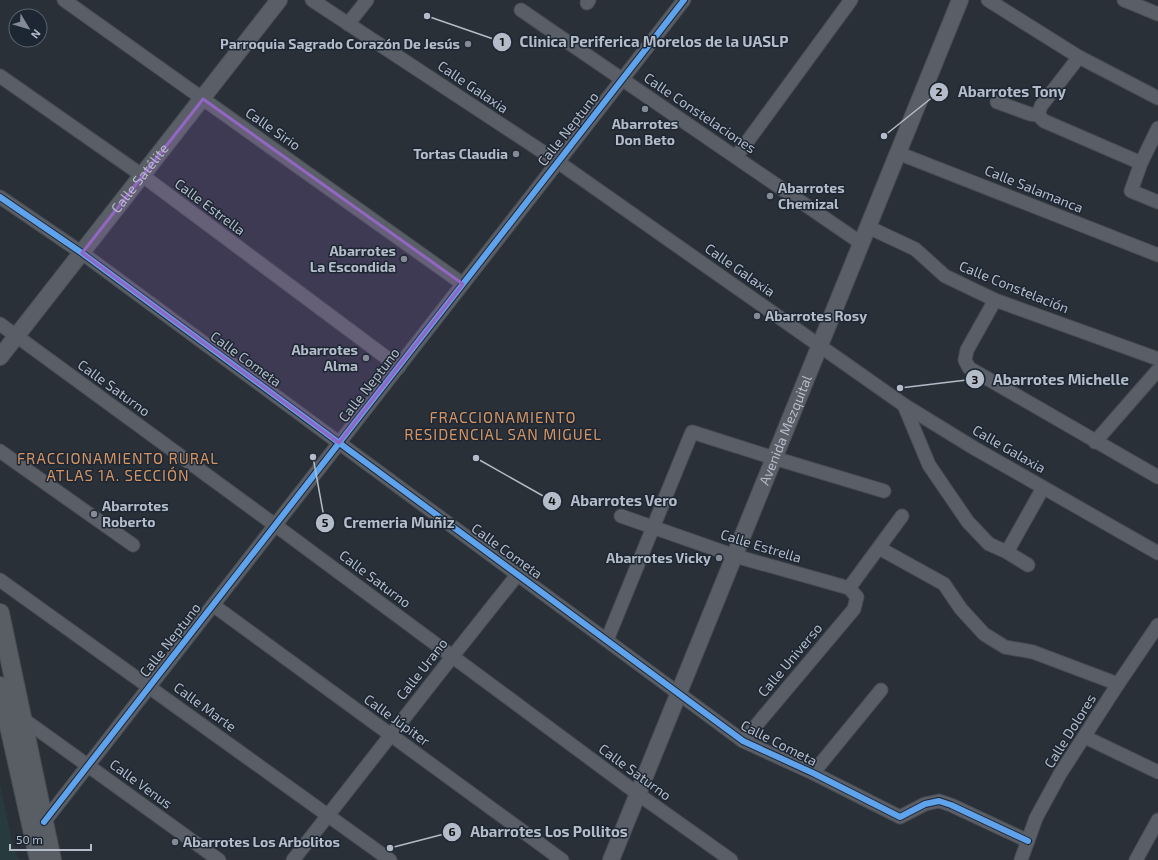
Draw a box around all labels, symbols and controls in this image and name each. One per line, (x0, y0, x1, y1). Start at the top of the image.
north arrow (8, 8, 48, 48)
text: N (29, 27, 44, 42)
callout: Clinica Periferica Morelos de la UASLP (492, 28, 797, 55)
text: Clinica Periferica Morelos de la UASLP (520, 32, 788, 50)
text: 1 (499, 34, 505, 48)
place label: Parroquia Sagrado Corazón De Jesús (220, 35, 460, 52)
marker: Parroquia Sagrado Corazón De Jesús (463, 39, 473, 49)
street label: Calle Galaxia (435, 57, 512, 116)
street label: Calle Constelaciones (641, 69, 760, 156)
callout: Abarrotes Tony (929, 79, 1074, 106)
text: Abarrotes Tony (958, 82, 1067, 101)
text: 2 (936, 84, 943, 98)
street label: Calle Neptuno (533, 88, 602, 169)
street label: Calle Sirio (243, 104, 304, 154)
marker: Abarrotes Don Beto (640, 104, 650, 114)
place label: Abarrotes Don Beto (612, 115, 678, 148)
street label: Calle Satélite (107, 140, 172, 216)
place label: Tortas Claudia (413, 145, 508, 162)
marker: Tortas Claudia (511, 149, 521, 159)
street label: Calle Salamanca (982, 161, 1086, 216)
street label: Calle Estrella (172, 175, 249, 239)
place label: Abarrotes Chemizal (778, 179, 845, 212)
marker: Abarrotes Chemizal (765, 191, 775, 201)
street label: Calle Galaxia (702, 239, 779, 300)
place label: Abarrotes La Escondida (310, 242, 396, 275)
marker: Abarrotes La Escondida (399, 254, 409, 264)
street label: Calle Constelación (957, 257, 1072, 316)
place label: Abarrotes Rosy (765, 307, 867, 324)
marker: Abarrotes Rosy (752, 311, 762, 321)
street label: Calle Cometa (208, 327, 285, 390)
place label: Abarrotes Alma (291, 341, 358, 374)
street label: Calle Neptuno (334, 344, 403, 425)
marker: Abarrotes Alma (361, 353, 371, 363)
street label: Calle Saturno (75, 356, 154, 420)
callout: Abarrotes Michelle (965, 366, 1137, 393)
text: Abarrotes Michelle (993, 370, 1129, 388)
street label: Avenida Mezquital (755, 372, 815, 487)
text: 3 (972, 372, 979, 386)
district label: FRACCIONAMIENTO RESIDENCIAL SAN MIGUEL (404, 408, 602, 443)
street label: Calle Galaxia (970, 421, 1049, 476)
district label: FRACCIONAMIENTO RURAL ATLAS 1A. SECCIÓN (17, 449, 219, 484)
callout: Abarrotes Vero (542, 488, 685, 515)
text: Abarrotes Vero (571, 491, 678, 509)
text: 4 (548, 493, 556, 507)
place label: Abarrotes Roberto (102, 497, 169, 530)
marker: Abarrotes Roberto (89, 509, 99, 519)
callout: Cremeria Muñiz (315, 509, 462, 536)
text: Cremeria Muñiz (343, 513, 455, 531)
text: 5 (322, 515, 329, 529)
street label: Calle Cometa (469, 519, 546, 582)
street label: Calle Estrella (719, 525, 804, 566)
street label: Calle Saturno (336, 546, 414, 611)
place label: Abarrotes Vicky (606, 549, 711, 566)
marker: Abarrotes Vicky (714, 553, 724, 563)
street label: Calle Neptuno (135, 599, 204, 680)
street label: Calle Universo (754, 619, 825, 700)
street label: Calle Urano (392, 635, 451, 703)
street label: Calle Marte (171, 678, 240, 735)
street label: Calle Júpiter (361, 690, 434, 749)
street label: Calle Dolores (1040, 691, 1099, 771)
street label: Calle Cometa (738, 716, 820, 769)
street label: Calle Saturno (596, 740, 675, 804)
street label: Calle Venus (107, 755, 176, 812)
callout: Abarrotes Los Pollitos (442, 818, 636, 845)
text: Abarrotes Los Pollitos (470, 822, 628, 840)
text: 6 (448, 824, 456, 838)
scale bar (10, 826, 91, 852)
text: 50 m (16, 832, 43, 846)
place label: Abarrotes Los Arbolitos (183, 833, 340, 850)
marker: Abarrotes Los Arbolitos (170, 837, 180, 847)

